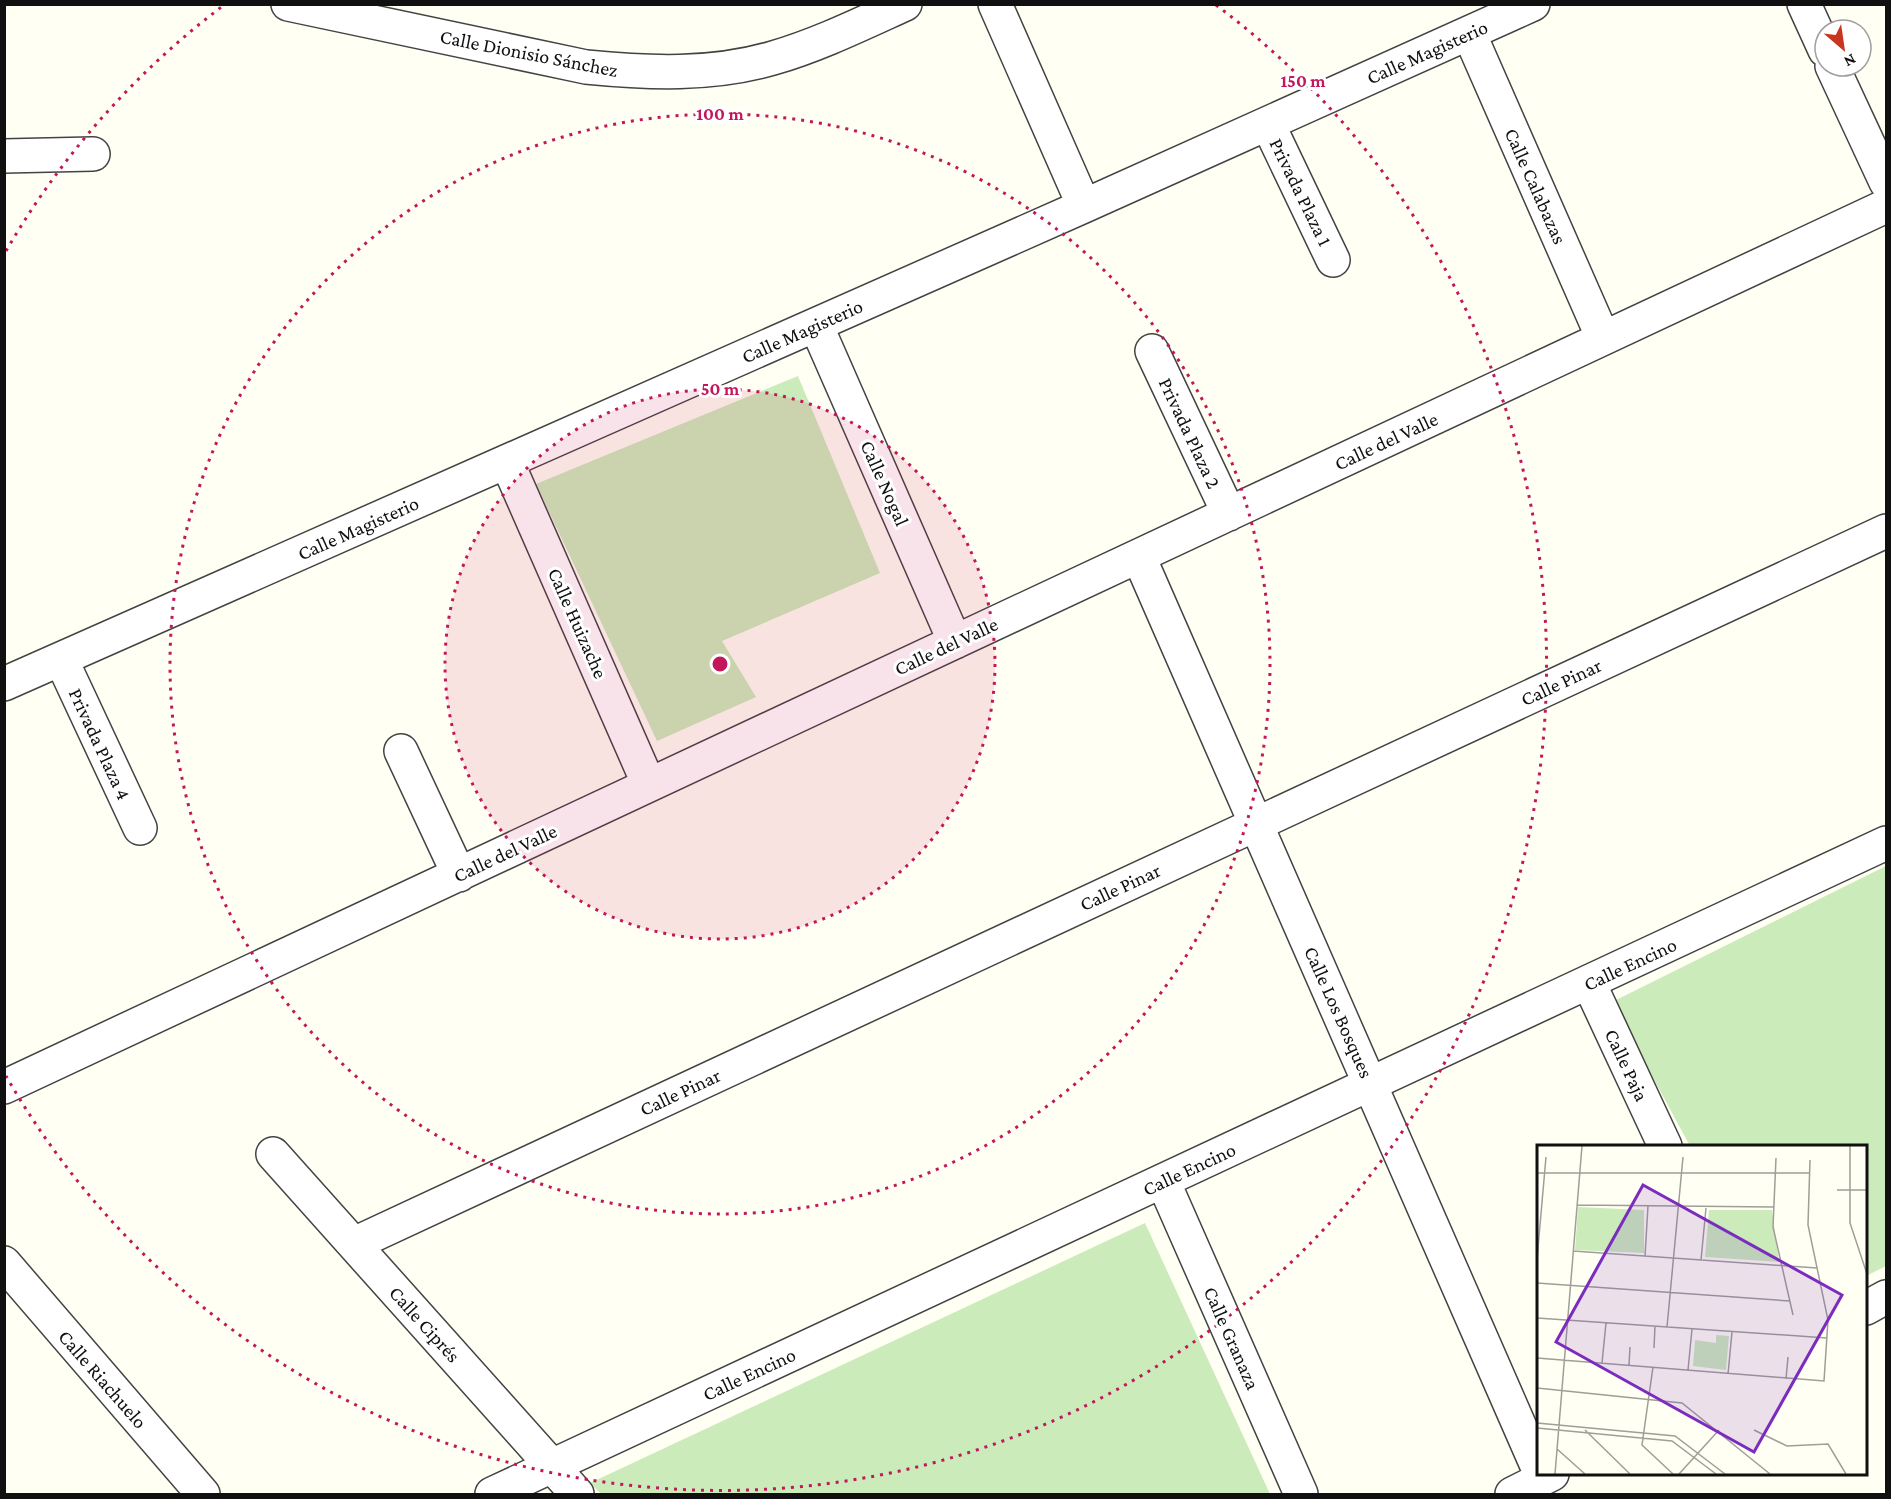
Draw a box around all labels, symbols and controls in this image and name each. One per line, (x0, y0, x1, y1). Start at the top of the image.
street label: Calle Magisterio (1363, 15, 1491, 89)
north arrow (1813, 18, 1873, 78)
street label: Calle Dionisio Sánchez (438, 25, 620, 81)
text: N (1841, 51, 1859, 71)
text: 150 m (1280, 71, 1326, 91)
text: 100 m (696, 104, 744, 124)
street label: Calle Calabazas (1501, 125, 1571, 248)
street label: Privada Plaza 1 (1265, 135, 1337, 249)
street label: Calle Magisterio (738, 294, 866, 368)
street label: Privada Plaza 2 (1155, 374, 1225, 492)
text: 50 m (701, 379, 740, 399)
street label: Calle del Valle (1331, 407, 1441, 475)
street label: Calle Nogal (856, 437, 914, 529)
street label: Calle Magisterio (294, 491, 422, 565)
street label: Calle Huizache (544, 564, 612, 682)
street label: Calle del Valle (891, 612, 1001, 680)
centre of rings (710, 654, 730, 674)
street label: Calle Pinar (1517, 654, 1605, 710)
street label: Privada Plaza 4 (65, 685, 135, 803)
street label: Calle del Valle (450, 819, 560, 887)
street label: Calle Pinar (1076, 859, 1164, 915)
street label: Calle Encino (1580, 933, 1680, 995)
street label: Calle Los Bosques (1299, 943, 1378, 1082)
street label: Calle Paja (1600, 1025, 1653, 1105)
street label: Calle Pinar (636, 1064, 724, 1120)
street label: Calle Encino (1139, 1138, 1239, 1200)
inset map (1537, 1145, 1867, 1475)
street label: Calle Ciprés (384, 1281, 465, 1367)
street label: Calle Granaza (1200, 1283, 1264, 1393)
street label: Calle Riachuelo (54, 1325, 152, 1433)
street label: Calle Encino (699, 1343, 799, 1405)

